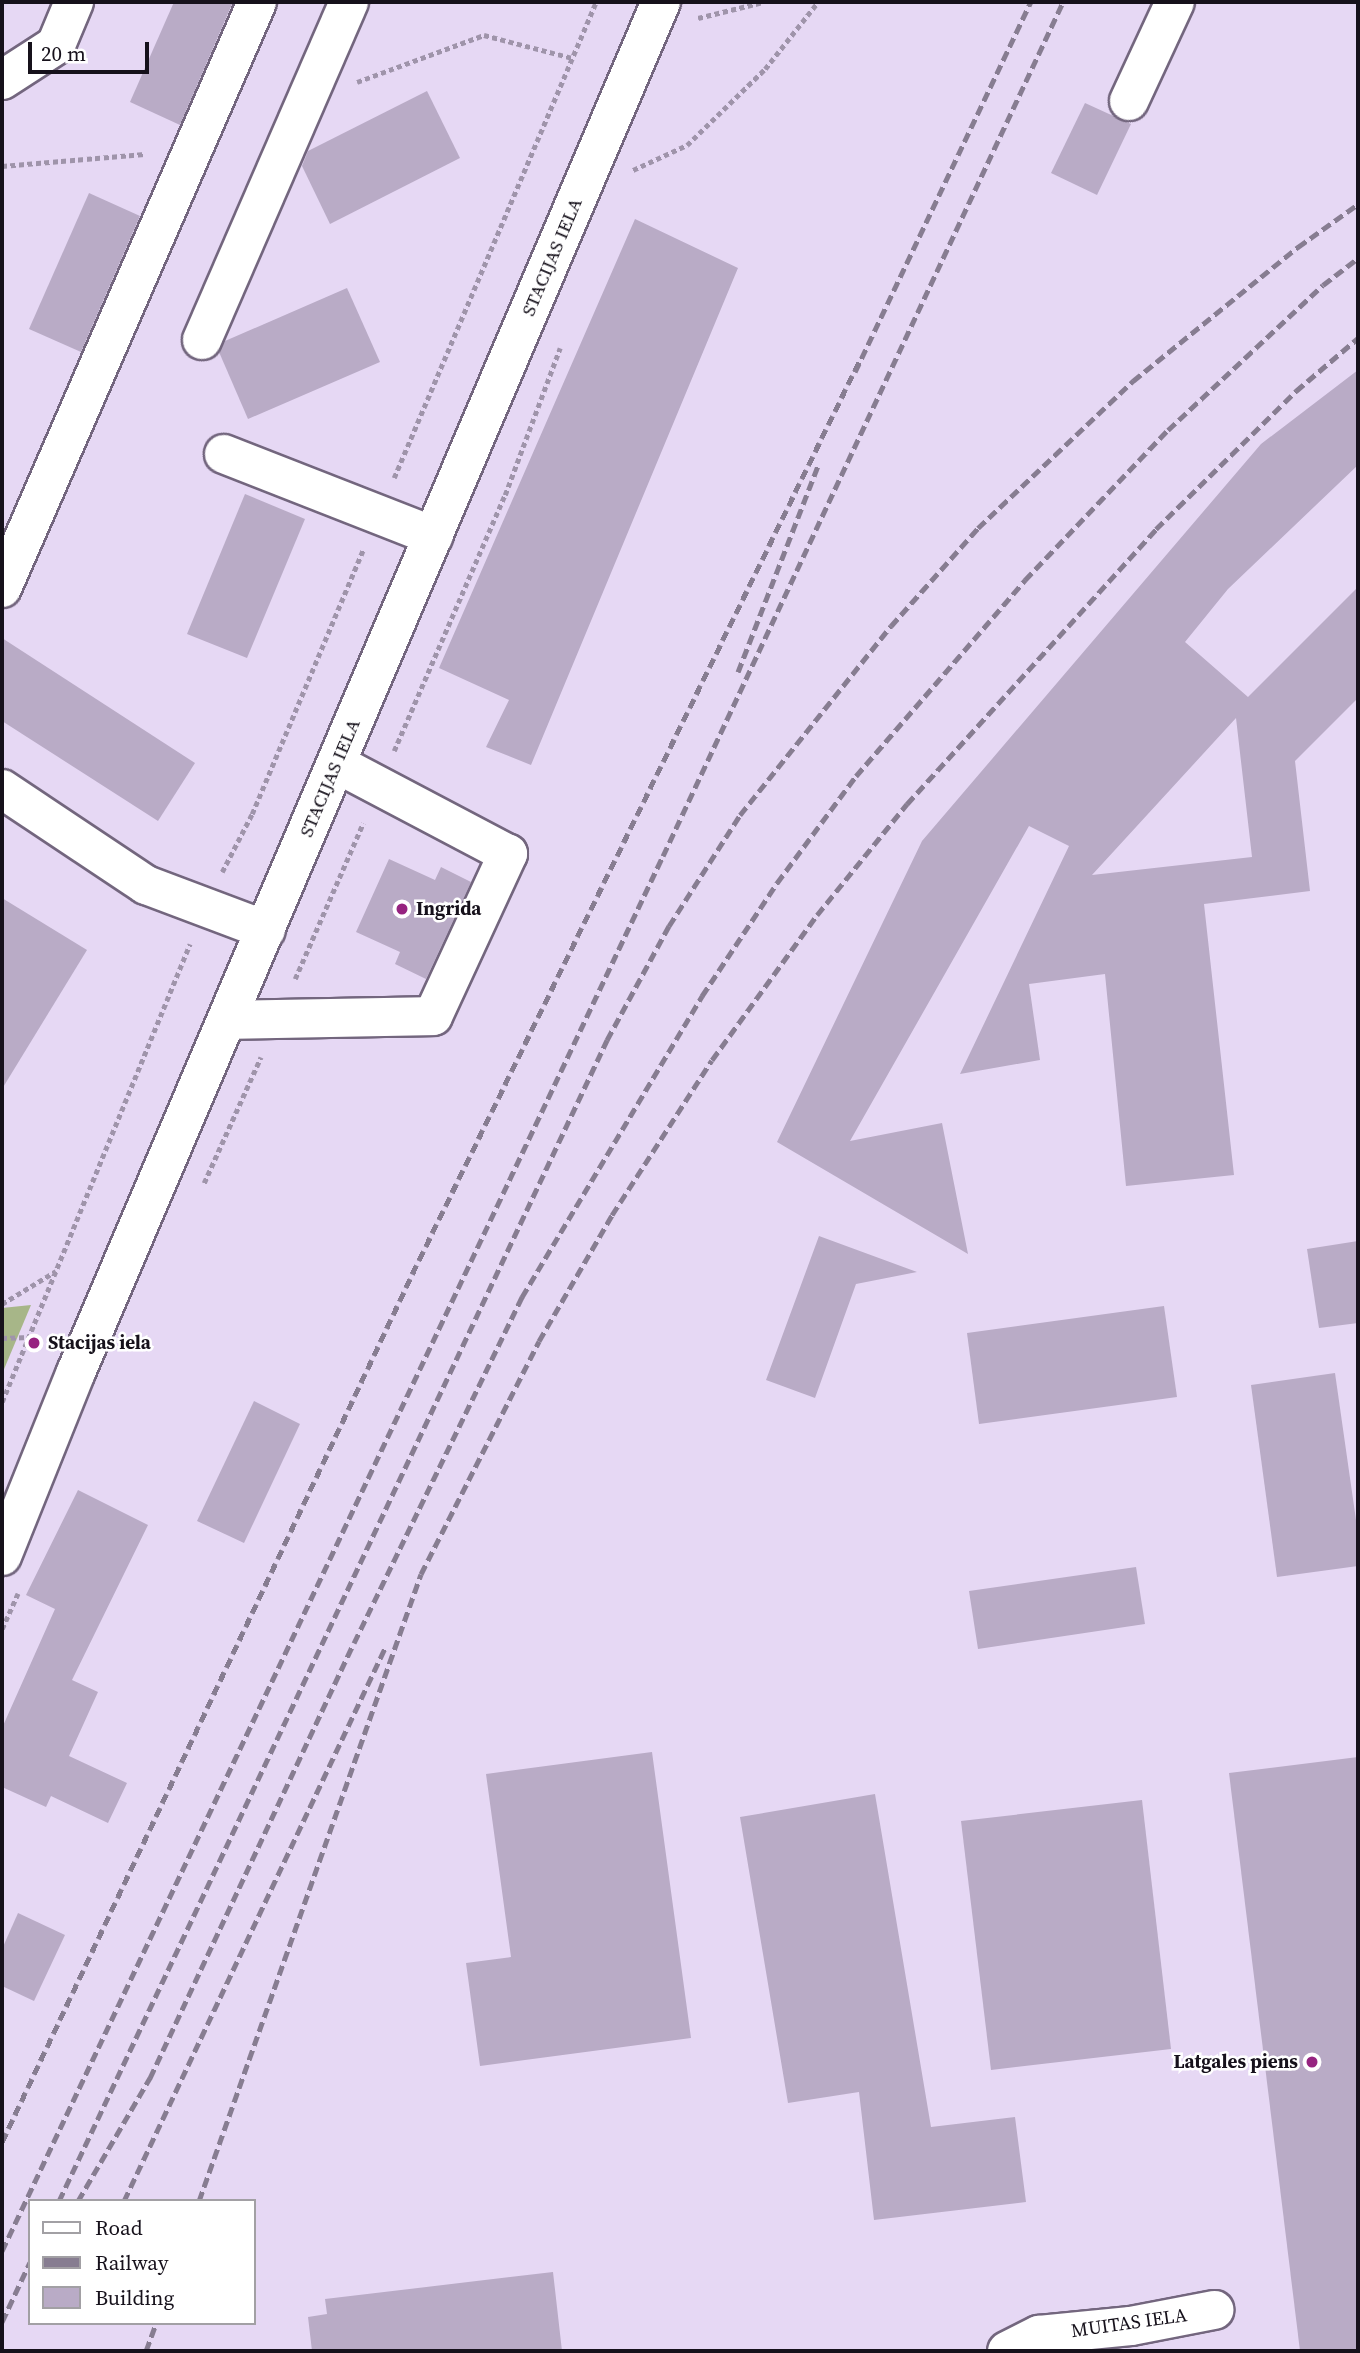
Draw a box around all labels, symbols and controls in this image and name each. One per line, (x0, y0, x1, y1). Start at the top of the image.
scale bar (32, 28, 152, 72)
text: 20 m (41, 39, 86, 68)
street label: STACIJAS IELA (517, 194, 587, 320)
street label: STACIJAS IELA (295, 715, 365, 841)
place label: Ingrida (416, 898, 481, 920)
marker: Ingrida (394, 901, 410, 917)
place label: Stacijas iela (48, 1332, 151, 1354)
marker: Stacijas iela (26, 1335, 42, 1351)
place label: Latgales piens (1173, 2051, 1298, 2073)
marker: Latgales piens (1304, 2054, 1320, 2070)
legend (28, 2199, 256, 2325)
text: Road (95, 2213, 143, 2242)
text: Railway (95, 2248, 169, 2277)
text: Building (95, 2283, 174, 2312)
street label: MUITAS IELA (1069, 2304, 1189, 2342)

